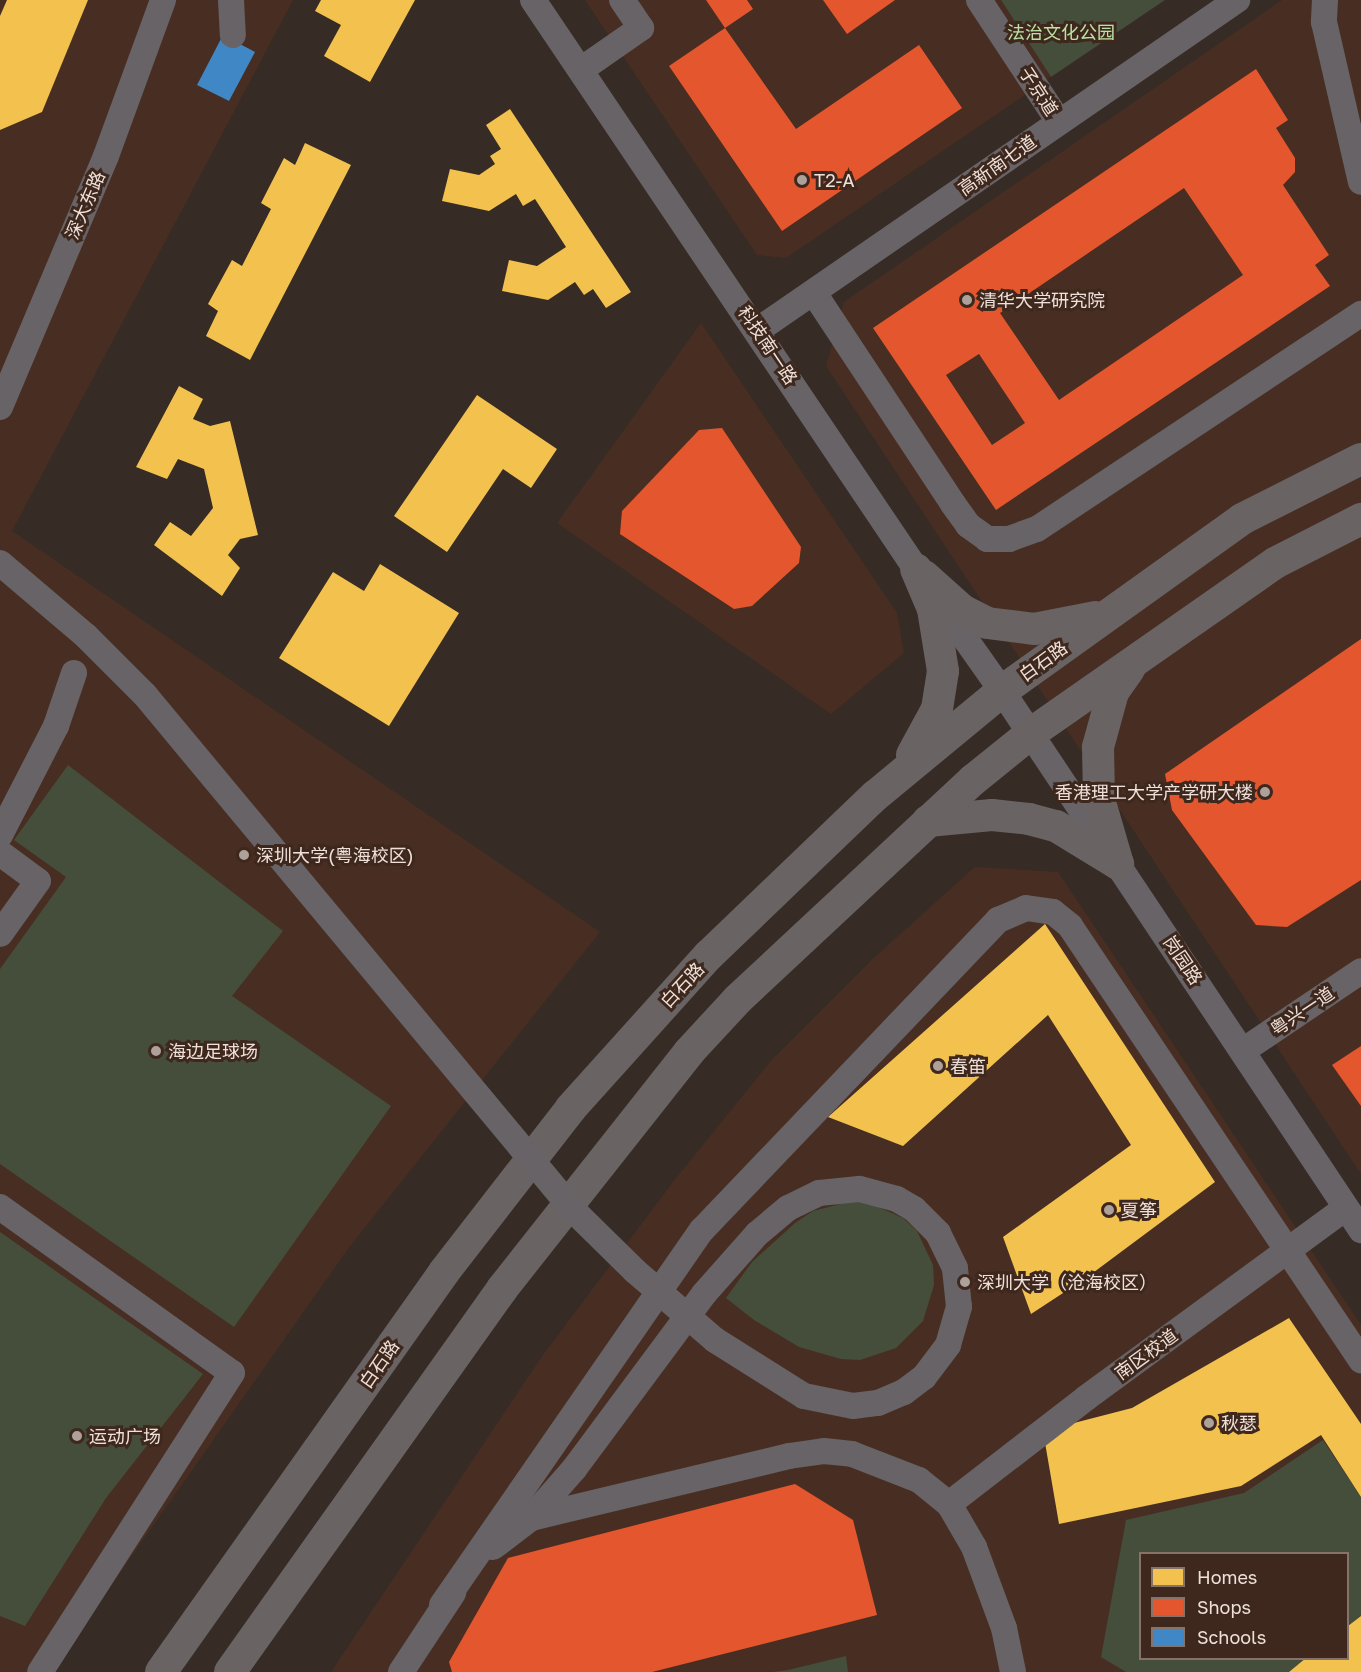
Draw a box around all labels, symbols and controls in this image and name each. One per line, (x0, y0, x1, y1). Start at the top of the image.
park label: 法治文化公园 (1007, 21, 1115, 43)
street label: 子京道 (1015, 62, 1063, 120)
street label: 高新南七道 (954, 130, 1040, 200)
street label: 深大东路 (61, 168, 109, 242)
place label: T2-A (814, 169, 854, 191)
marker: T2-A (795, 173, 809, 187)
place label: 清华大学研究院 (979, 289, 1105, 311)
marker: 清华大学研究院 (960, 293, 974, 307)
street label: 科技南一路 (734, 302, 802, 388)
street label: 白石路 (1015, 636, 1071, 686)
place label: 香港理工大学产学研大楼 (1055, 781, 1253, 803)
marker: 香港理工大学产学研大楼 (1258, 785, 1272, 799)
place label: 深圳大学(粤海校区) (256, 844, 414, 866)
marker: 深圳大学(粤海校区) (237, 848, 251, 862)
street label: 岗园路 (1159, 932, 1207, 988)
street label: 白石路 (656, 958, 708, 1012)
street label: 粤兴一道 (1266, 982, 1338, 1040)
place label: 海边足球场 (168, 1040, 258, 1062)
marker: 海边足球场 (149, 1044, 163, 1058)
place label: 春笛 (950, 1055, 986, 1077)
marker: 春笛 (931, 1059, 945, 1073)
place label: 夏筝 (1121, 1199, 1157, 1221)
marker: 夏筝 (1102, 1203, 1116, 1217)
place label: 深圳大学（沧海校区） (977, 1271, 1157, 1293)
marker: 深圳大学（沧海校区） (958, 1275, 972, 1289)
street label: 南区校道 (1111, 1324, 1181, 1384)
street label: 白石路 (355, 1336, 403, 1392)
place label: 秋瑟 (1221, 1412, 1257, 1434)
marker: 秋瑟 (1202, 1416, 1216, 1430)
place label: 运动广场 (89, 1425, 161, 1447)
marker: 运动广场 (70, 1429, 84, 1443)
legend (1139, 1552, 1349, 1660)
text: Homes (1197, 1566, 1257, 1588)
text: Shops (1197, 1596, 1251, 1618)
text: Schools (1197, 1626, 1266, 1648)

